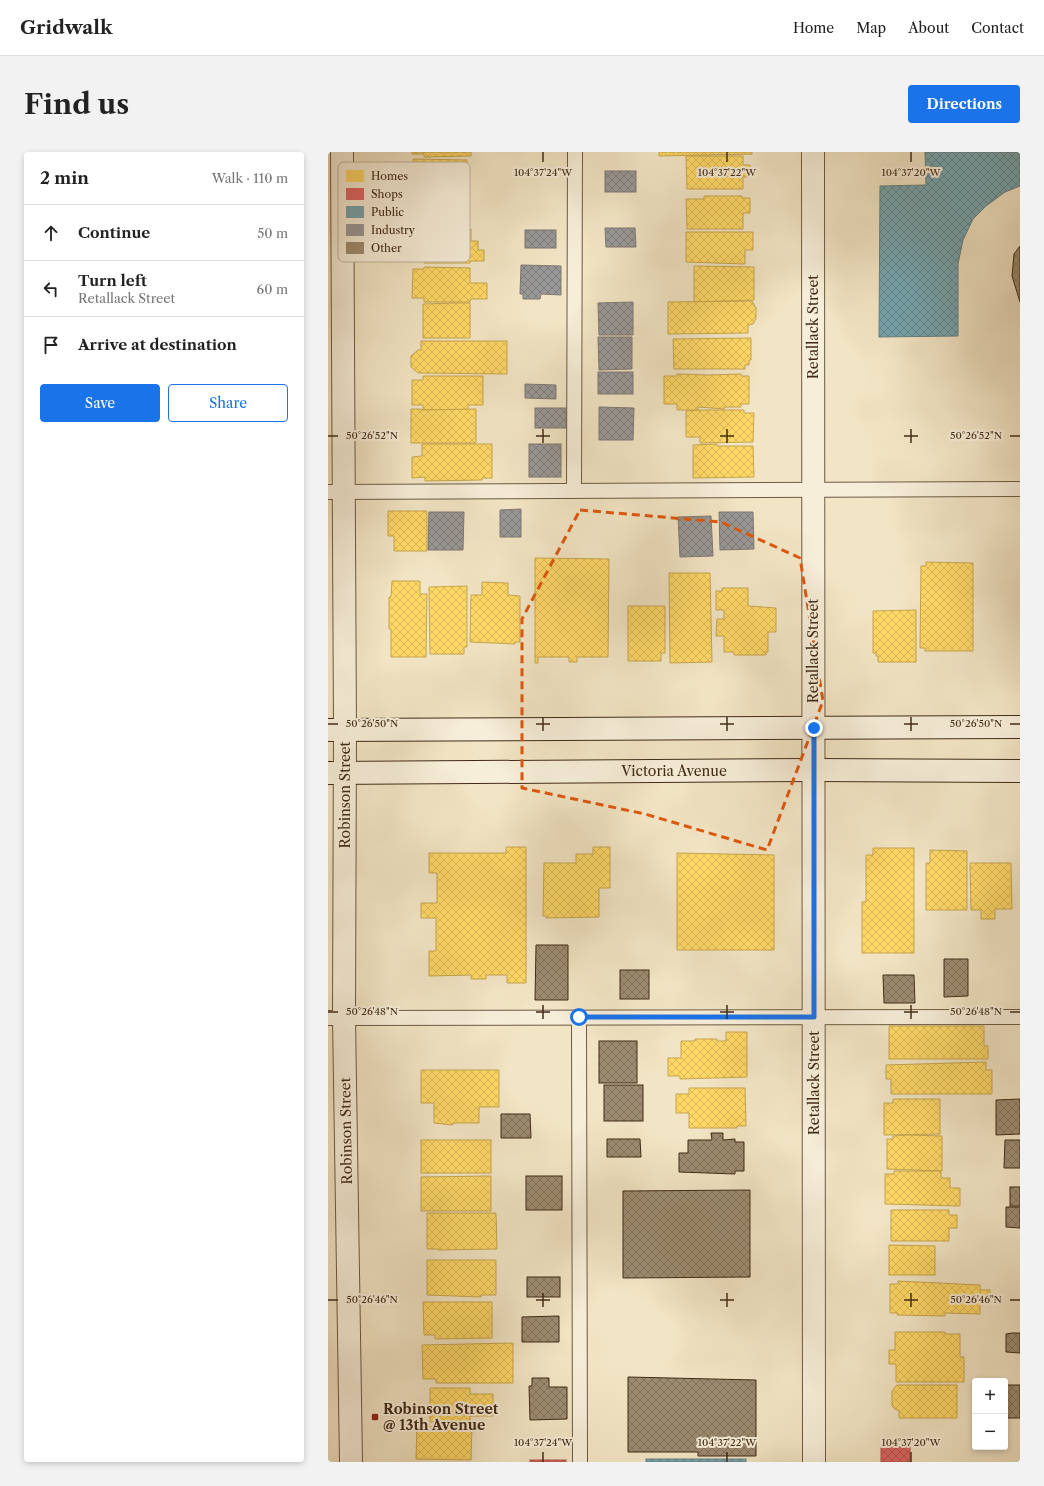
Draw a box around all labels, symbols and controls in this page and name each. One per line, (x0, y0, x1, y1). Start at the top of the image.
text: Gridwalk (20, 16, 113, 39)
text: Home (793, 19, 834, 37)
text: Map (856, 19, 886, 37)
text: About (908, 19, 949, 37)
text: Contact (971, 19, 1024, 37)
button: Directions (908, 85, 1020, 123)
text: Find us (24, 87, 129, 121)
legend (338, 162, 470, 262)
text: 104°37'24"W (514, 166, 573, 179)
text: 104°37'22"W (698, 166, 757, 179)
text: 104°37'20"W (882, 166, 941, 179)
text: 2 min (40, 168, 89, 188)
text: Homes (371, 169, 408, 183)
text: Walk · 110 m (212, 170, 288, 186)
text: Shops (371, 187, 403, 201)
text: Public (371, 205, 404, 219)
icon: ahead (40, 222, 62, 244)
text: Continue (78, 223, 150, 242)
text: Industry (371, 223, 416, 237)
text: 50 m (257, 225, 288, 241)
text: Other (371, 241, 402, 255)
text: Turn left (78, 271, 147, 290)
street label: Retallack Street (804, 275, 822, 379)
icon: left (40, 278, 62, 300)
text: 60 m (257, 281, 288, 297)
text: Retallack Street (78, 290, 175, 306)
icon: arrive (40, 334, 62, 356)
text: Arrive at destination (78, 335, 237, 354)
button: Save (40, 384, 160, 422)
button: Share (168, 384, 288, 422)
text: 50°26'52"N (346, 429, 398, 442)
text: 50°26'52"N (950, 429, 1002, 442)
street label: Retallack Street (804, 599, 822, 703)
text: 50°26'50"N (346, 717, 398, 730)
text: 50°26'50"N (950, 717, 1002, 730)
route end (805, 719, 823, 737)
street label: Robinson Street (336, 741, 354, 849)
street label: Victoria Avenue (620, 762, 727, 780)
text: 50°26'48"N (346, 1005, 398, 1018)
text: 50°26'48"N (950, 1005, 1002, 1018)
route start (570, 1008, 588, 1026)
street label: Retallack Street (805, 1031, 823, 1135)
street label: Robinson Street (336, 1077, 356, 1185)
text: 50°26'46"N (346, 1293, 398, 1306)
text: 50°26'46"N (950, 1293, 1002, 1306)
map controls (972, 1378, 1008, 1450)
button: + (972, 1378, 1008, 1414)
place label: Robinson Street @ 13th Avenue (383, 1400, 499, 1434)
marker: Robinson Street @ 13th Avenue (370, 1412, 380, 1422)
button: − (972, 1414, 1008, 1450)
text: 104°37'24"W (514, 1436, 573, 1449)
text: 104°37'22"W (698, 1436, 757, 1449)
text: 104°37'20"W (882, 1436, 941, 1449)

